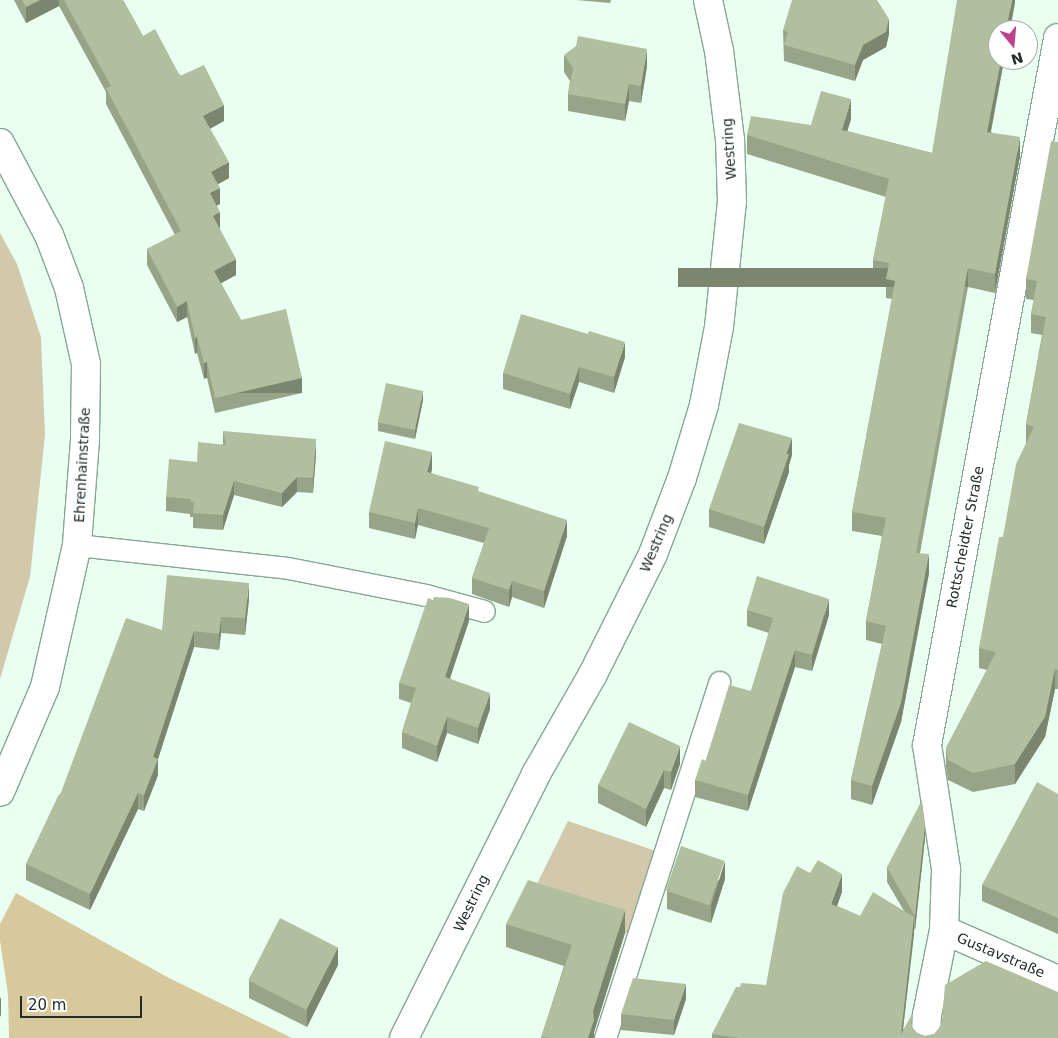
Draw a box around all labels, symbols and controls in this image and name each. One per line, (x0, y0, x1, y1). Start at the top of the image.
north arrow (988, 20, 1038, 70)
text: N (1009, 49, 1025, 68)
street label: Westring (718, 118, 740, 180)
street label: Ehrenhainstraße (71, 407, 93, 523)
street label: Rottscheidter Straße (943, 465, 987, 609)
street label: Westring (636, 511, 676, 575)
street label: Westring (450, 872, 492, 934)
street label: Gustavstraße (954, 929, 1048, 981)
scale bar (22, 986, 145, 1018)
text: 20 m (28, 996, 66, 1014)

